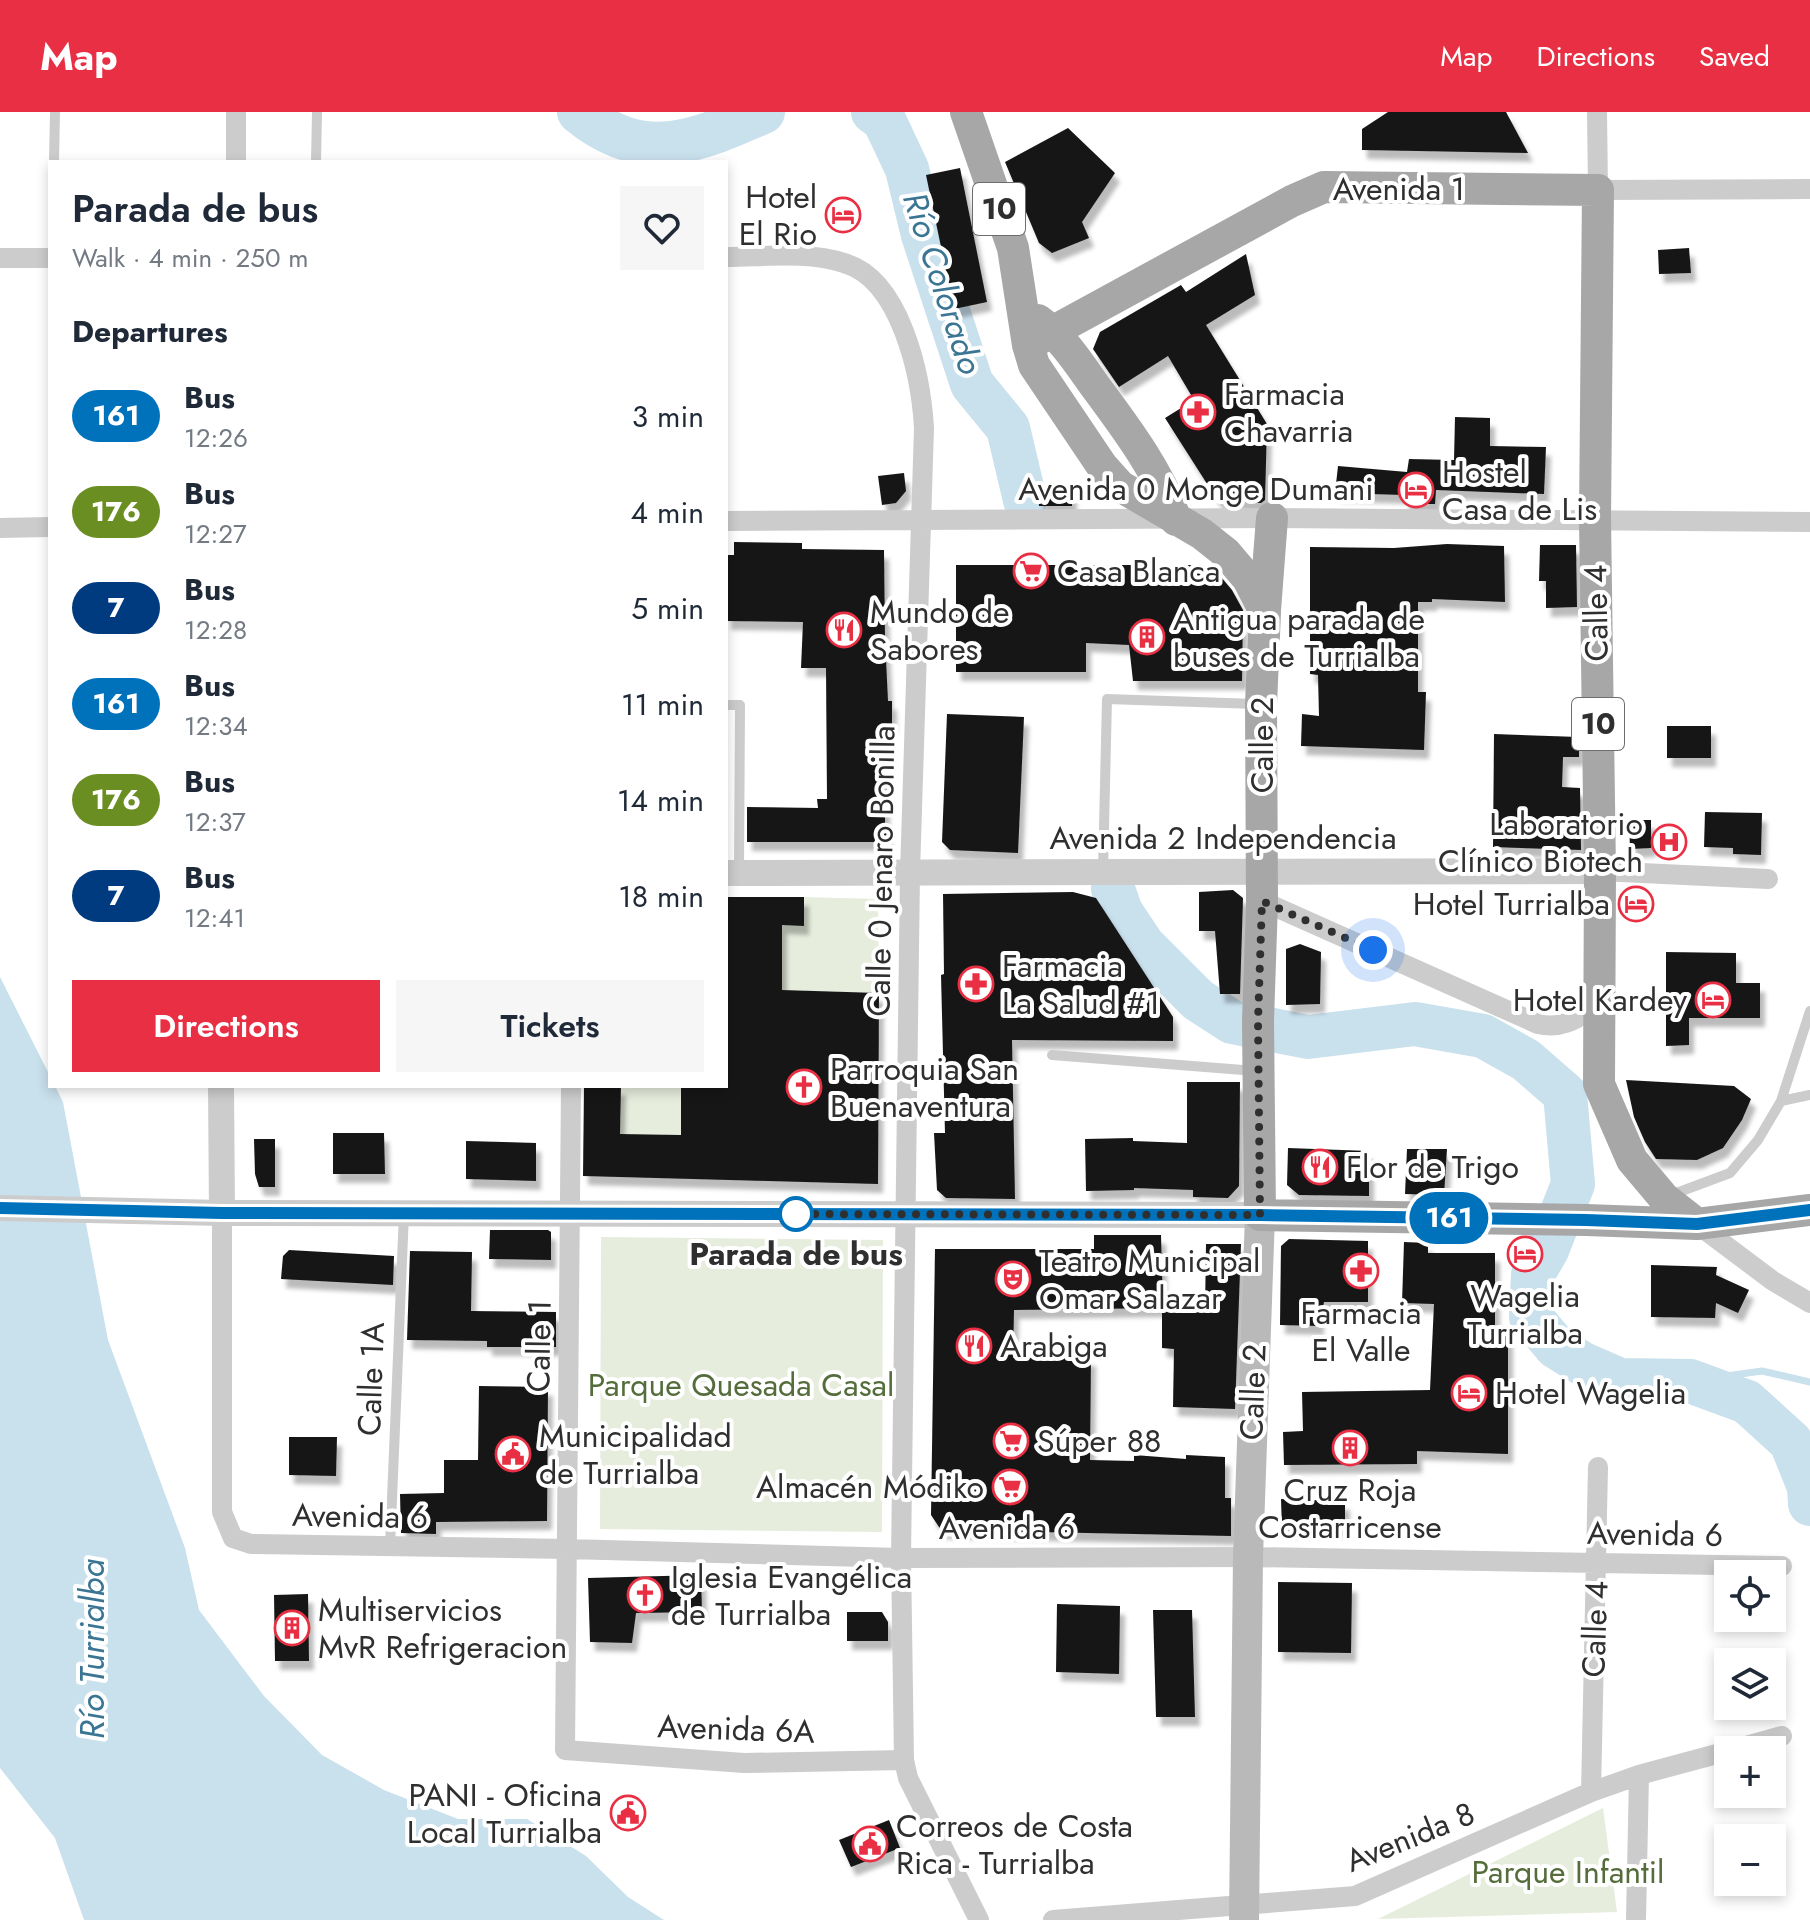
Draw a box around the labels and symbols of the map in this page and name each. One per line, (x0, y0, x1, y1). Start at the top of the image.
street label: Avenida 1 (1333, 166, 1465, 212)
place label: Hotel El Rio (739, 174, 817, 257)
road number: 10 (973, 183, 1025, 235)
water label: Río Colorado (890, 186, 995, 380)
hotel icon: Hotel El Rio (824, 196, 862, 234)
place label: Farmacia Chavarria (1224, 371, 1353, 454)
pharmacy icon: Farmacia Chavarria (1179, 393, 1217, 431)
place label: Hostel Casa de Lis (1442, 449, 1597, 532)
street label: Avenida 0 Monge Dumani (1018, 466, 1374, 512)
hotel icon: Hostel Casa de Lis (1397, 471, 1435, 509)
place label: Casa Blanca (1057, 548, 1220, 594)
supermarket icon: Casa Blanca (1012, 552, 1050, 590)
street label: Calle 4 (1572, 564, 1620, 662)
place label: Mundo de Sabores (870, 589, 1010, 672)
place label: Antigua parada de buses de Turrialba (1173, 596, 1425, 679)
restaurant icon: Mundo de Sabores (825, 611, 863, 649)
building icon: Antigua parada de buses de Turrialba (1128, 618, 1166, 656)
street label: Calle 2 (1239, 697, 1285, 793)
road number: 10 (1572, 698, 1624, 750)
street label: Calle 0 Jenaro Bonilla (855, 725, 907, 1017)
place label: Laboratorio Clínico Biotech (1438, 801, 1643, 884)
street label: Avenida 2 Independencia (1049, 815, 1397, 861)
hospital icon: Laboratorio Clínico Biotech (1650, 823, 1688, 861)
place label: Hotel Turrialba (1413, 881, 1610, 927)
hotel icon: Hotel Turrialba (1617, 885, 1655, 923)
your location (1353, 930, 1393, 970)
place label: Farmacia La Salud #1 (1002, 943, 1160, 1026)
pharmacy icon: Farmacia La Salud #1 (957, 965, 995, 1003)
place label: Hotel Kardey (1513, 977, 1688, 1023)
hotel icon: Hotel Kardey (1694, 981, 1732, 1019)
place label: Parroquia San Buenaventura (830, 1046, 1019, 1129)
church icon: Parroquia San Buenaventura (785, 1068, 823, 1106)
place label: Flor de Trigo (1346, 1144, 1519, 1190)
restaurant icon: Flor de Trigo (1301, 1148, 1339, 1186)
line badge: 161 (1403, 1192, 1495, 1244)
marker: Parada de bus (779, 1197, 813, 1231)
place label: Parada de bus (689, 1231, 903, 1277)
hotel icon: Wagelia Turrialba (1506, 1235, 1544, 1273)
place label: Teatro Municipal Omar Salazar (1039, 1238, 1260, 1321)
pharmacy icon: Farmacia El Valle (1342, 1252, 1380, 1290)
theatre icon: Teatro Municipal Omar Salazar (994, 1260, 1032, 1298)
place label: Wagelia Turrialba (1467, 1273, 1583, 1356)
place label: Farmacia El Valle (1301, 1290, 1421, 1373)
street label: Calle 1 (515, 1299, 563, 1393)
street label: Calle 1A (346, 1321, 396, 1437)
place label: Arabiga (1000, 1323, 1108, 1369)
restaurant icon: Arabiga (955, 1327, 993, 1365)
street label: Calle 2 (1228, 1343, 1278, 1441)
park label: Parque Quesada Casal (588, 1362, 894, 1408)
place label: Hotel Wagelia (1495, 1370, 1686, 1416)
hotel icon: Hotel Wagelia (1450, 1374, 1488, 1412)
place label: Municipalidad de Turrialba (539, 1413, 732, 1496)
place label: Súper 88 (1037, 1418, 1162, 1464)
supermarket icon: Súper 88 (992, 1422, 1030, 1460)
building icon: Cruz Roja Costarricense (1331, 1429, 1369, 1467)
public building icon: Municipalidad de Turrialba (494, 1435, 532, 1473)
place label: Almacén Módiko (756, 1464, 984, 1510)
place label: Cruz Roja Costarricense (1258, 1467, 1442, 1550)
supermarket icon: Almacén Módiko (991, 1468, 1029, 1506)
street label: Avenida 6 (291, 1492, 429, 1540)
street label: Avenida 6 (939, 1505, 1075, 1551)
street label: Avenida 6 (1586, 1510, 1724, 1558)
place label: Iglesia Evangélica de Turrialba (671, 1554, 912, 1637)
water label: Río Turrialba (68, 1559, 117, 1739)
church icon: Iglesia Evangélica de Turrialba (626, 1576, 664, 1614)
street label: Calle 4 (1570, 1580, 1620, 1678)
place label: Multiservicios MvR Refrigeracion (318, 1587, 567, 1670)
building icon: Multiservicios MvR Refrigeracion (273, 1609, 311, 1647)
street label: Avenida 6A (656, 1703, 816, 1755)
place label: PANI - Oficina Local Turrialba (407, 1772, 602, 1855)
street label: Avenida 8 (1339, 1790, 1481, 1884)
public building icon: PANI - Oficina Local Turrialba (609, 1794, 647, 1832)
place label: Correos de Costa Rica - Turrialba (896, 1803, 1133, 1886)
public building icon: Correos de Costa Rica - Turrialba (851, 1825, 889, 1863)
park label: Parque Infantil (1472, 1849, 1664, 1895)

